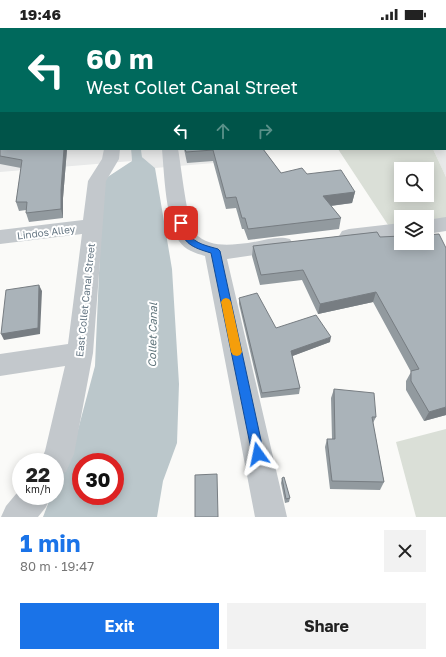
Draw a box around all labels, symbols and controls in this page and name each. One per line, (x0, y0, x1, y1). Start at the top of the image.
text: 19:46 (20, 5, 61, 23)
text: 60 m (86, 42, 153, 75)
icon: left (20, 44, 72, 96)
text: West Collet Canal Street (86, 76, 298, 98)
icon: left (170, 120, 192, 142)
icon: ahead (212, 120, 234, 142)
icon: right (254, 120, 276, 142)
map controls (394, 162, 434, 250)
button: search (394, 162, 434, 202)
pin (164, 206, 198, 240)
button: layers (394, 210, 434, 250)
icon: arrive (170, 212, 192, 234)
street label: Lindos Alley (16, 222, 76, 242)
street label: East Collet Canal Street (73, 242, 97, 358)
water label: Collet Canal (145, 302, 159, 367)
position arrow (237, 433, 279, 475)
speed limit sign: 30 (72, 453, 124, 505)
text: 22 (26, 462, 50, 486)
text: km/h (25, 483, 51, 495)
text: 1 min (20, 528, 80, 557)
button: close (384, 530, 426, 572)
text: 80 m · 19:47 (20, 558, 94, 574)
button: Exit (20, 603, 219, 649)
button: Share (227, 603, 426, 649)

